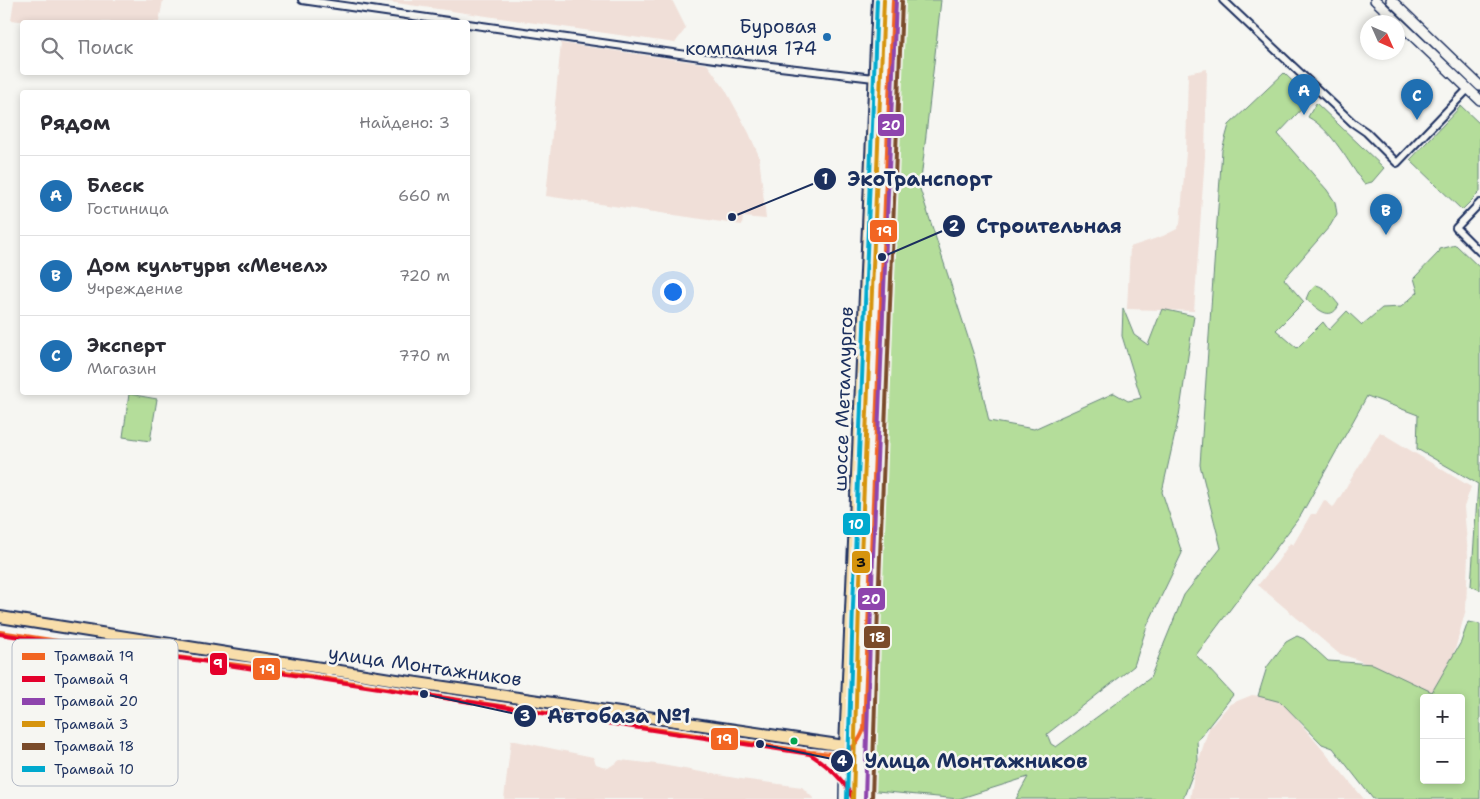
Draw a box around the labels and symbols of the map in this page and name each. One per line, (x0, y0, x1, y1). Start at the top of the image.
place label: Буровая компания 174 (685, 14, 817, 61)
north arrow (1360, 15, 1405, 60)
marker: Буровая компания 174 (821, 31, 833, 43)
pin: A (1288, 74, 1320, 115)
pin: C (1401, 79, 1433, 120)
line badge: 20 (877, 113, 905, 137)
text: 20 (881, 116, 901, 134)
callout: ЭкоТранспорт (813, 162, 1003, 197)
text: ЭкоТранспорт (848, 166, 992, 192)
text: 1 (822, 169, 829, 189)
pin: B (1370, 194, 1402, 235)
callout: Строительная (941, 208, 1132, 243)
text: Строительная (976, 213, 1122, 239)
text: 2 (949, 216, 960, 236)
line badge: 19 (869, 219, 898, 243)
text: 19 (876, 222, 892, 240)
your location (660, 279, 686, 305)
street label: шоссе Металлургов (827, 306, 859, 492)
line badge: 10 (842, 512, 871, 536)
text: 10 (848, 515, 864, 533)
line badge: 3 (851, 550, 871, 574)
text: 3 (856, 553, 866, 571)
line badge: 20 (857, 587, 886, 611)
text: 20 (861, 590, 881, 608)
line badge: 18 (863, 625, 891, 649)
text: 18 (869, 628, 885, 646)
legend (12, 639, 178, 786)
street label: улица Монтажников (327, 640, 523, 692)
text: Трамвай 19 (54, 647, 134, 665)
line badge: 9 (209, 652, 228, 676)
text: 9 (213, 654, 223, 672)
line badge: 19 (252, 657, 281, 681)
text: 19 (259, 660, 275, 678)
text: Трамвай 9 (54, 670, 129, 688)
text: Трамвай 20 (54, 692, 138, 710)
callout: Автобаза №1 (513, 698, 701, 733)
text: Автобаза №1 (547, 703, 691, 729)
text: 3 (520, 706, 530, 726)
text: Трамвай 3 (54, 715, 129, 733)
line badge: 19 (710, 727, 739, 751)
text: 19 (716, 730, 732, 748)
unlabelled marker (789, 736, 799, 746)
text: Трамвай 18 (54, 737, 134, 755)
callout: Улица Монтажников (830, 743, 1098, 778)
text: Улица Монтажников (865, 748, 1087, 774)
text: 4 (837, 751, 848, 771)
text: Трамвай 10 (54, 760, 134, 778)

